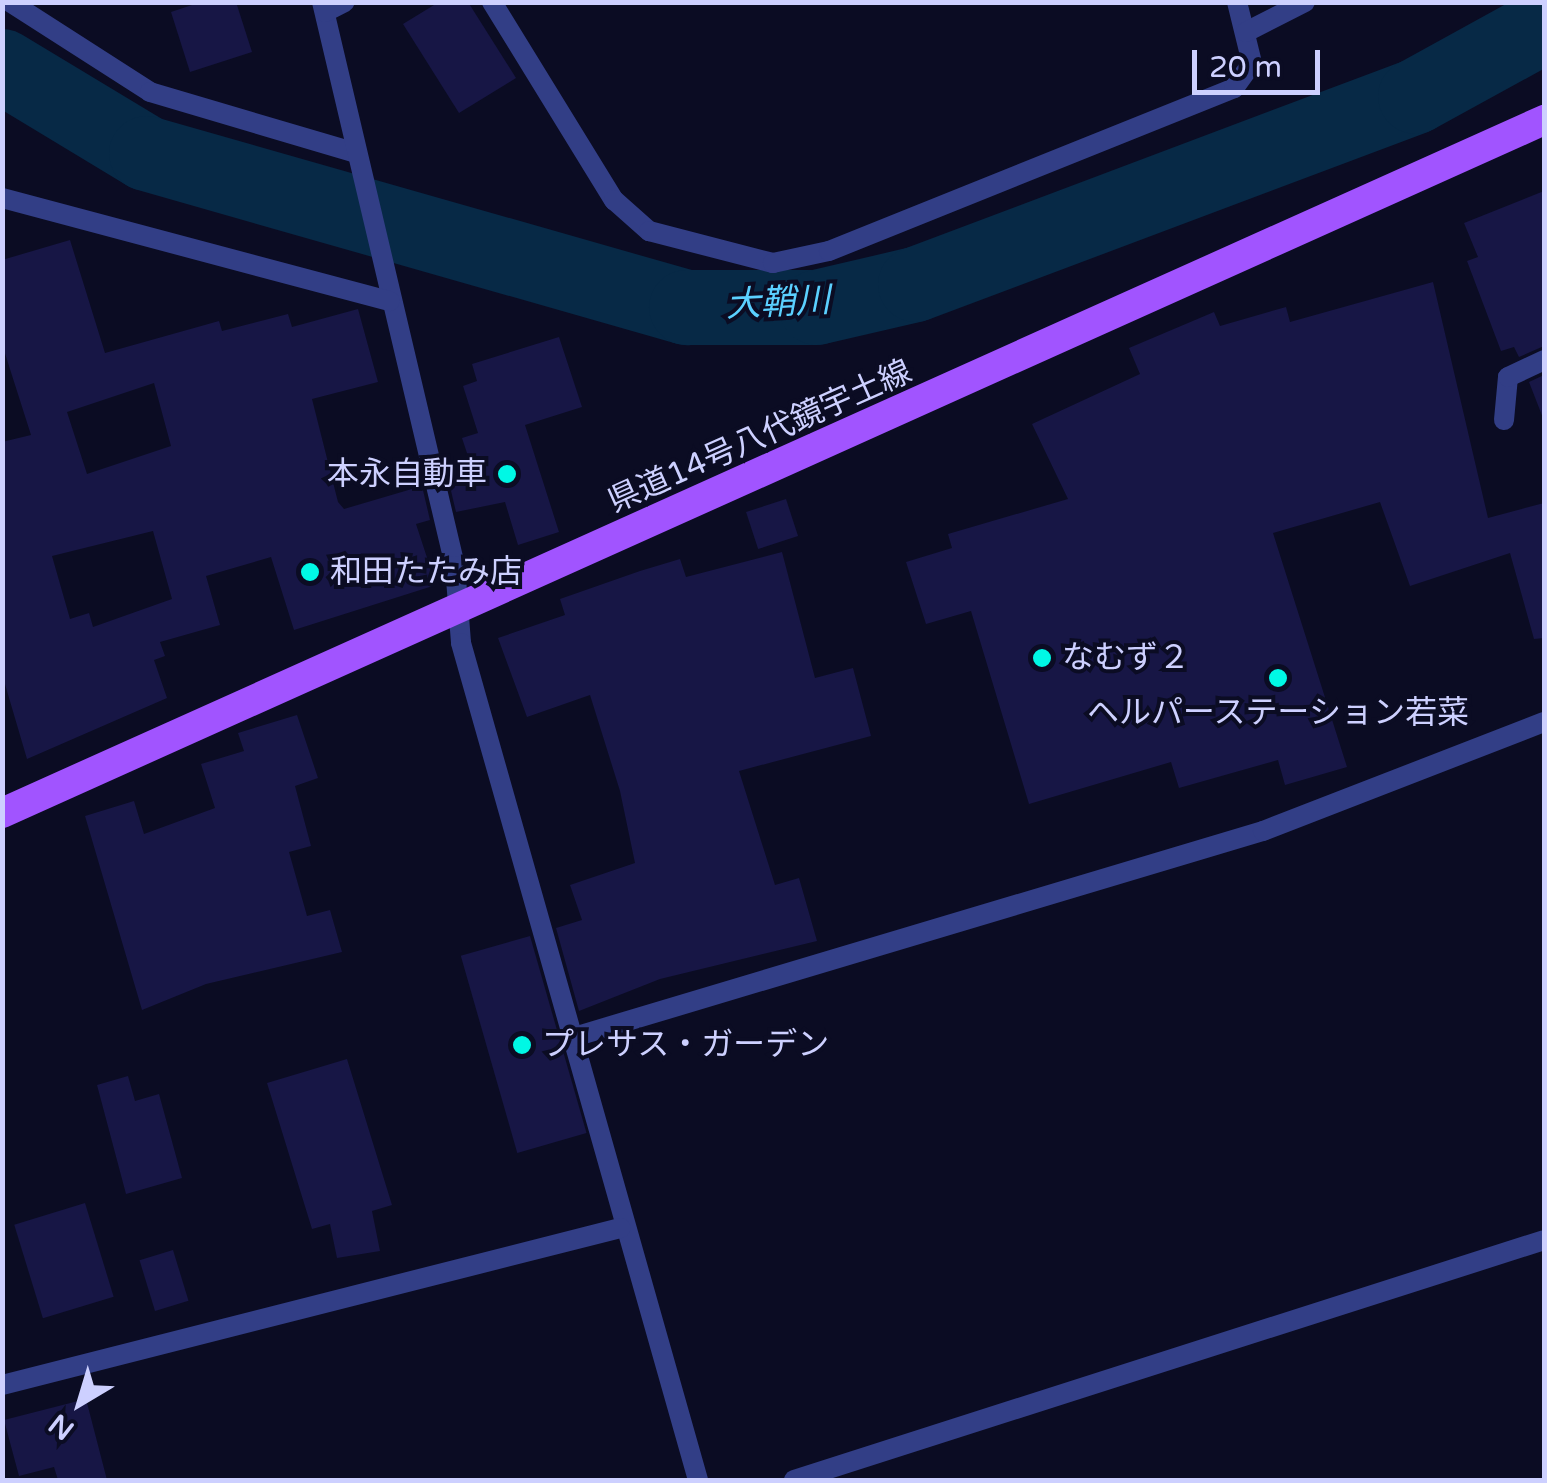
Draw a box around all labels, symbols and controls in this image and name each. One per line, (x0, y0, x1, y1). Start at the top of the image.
scale bar (1197, 30, 1324, 92)
text: 20 m (1209, 49, 1282, 86)
water label: 大鞘川 (724, 279, 832, 327)
street label: 県道14号八代鏡宇土線 (602, 353, 918, 521)
place label: 本永自動車 (327, 455, 487, 493)
marker: 本永自動車 (496, 463, 518, 485)
place label: 和田たたみ店 (330, 553, 522, 591)
marker: 和田たたみ店 (299, 561, 321, 583)
place label: なむず２ (1062, 639, 1190, 677)
marker: なむず２ (1031, 647, 1053, 669)
marker: ヘルパーステーション若菜 (1267, 667, 1289, 689)
place label: ヘルパーステーション若菜 (1086, 694, 1470, 732)
place label: プレサス・ガーデン (542, 1026, 830, 1064)
marker: プレサス・ガーデン (511, 1034, 533, 1056)
north arrow (30, 1353, 130, 1453)
text: N (42, 1406, 81, 1447)

